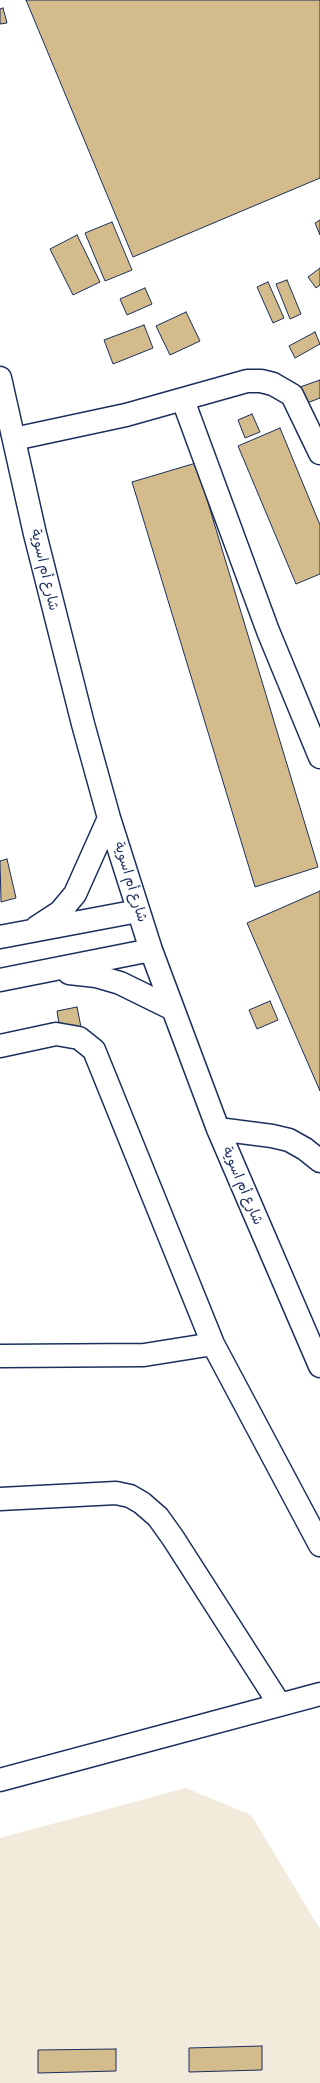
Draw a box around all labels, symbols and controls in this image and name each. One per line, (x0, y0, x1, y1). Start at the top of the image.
street label: شارع أم اسوية (26, 527, 62, 613)
street label: شارع أم اسوية (110, 840, 150, 924)
street label: شارع أم اسوية (218, 1144, 266, 1228)

